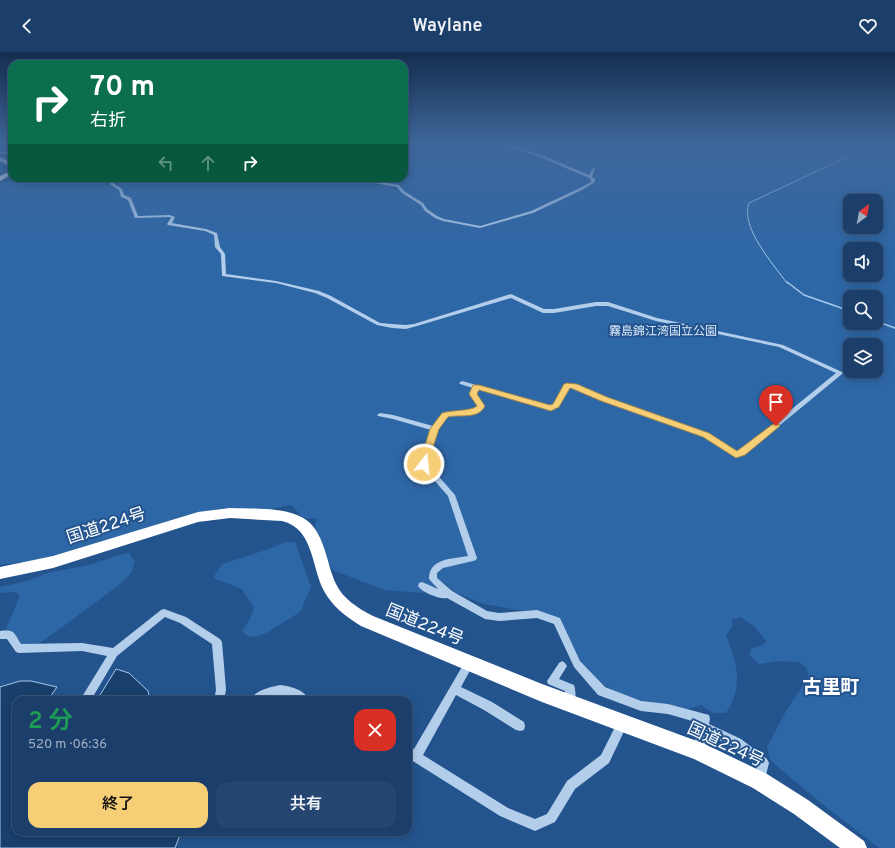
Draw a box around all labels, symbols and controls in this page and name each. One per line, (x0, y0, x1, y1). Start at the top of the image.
icon: back (16, 15, 38, 37)
text: Waylane (413, 15, 482, 38)
icon: heart (857, 15, 879, 37)
text: 70 m (90, 70, 155, 106)
icon: right (24, 76, 76, 128)
text: 右折 (90, 110, 126, 133)
icon: left (155, 152, 177, 174)
icon: ahead (197, 152, 219, 174)
icon: right (239, 152, 261, 174)
north arrow (843, 194, 883, 234)
map controls (843, 194, 883, 378)
button: sound (843, 242, 883, 282)
button: search (843, 290, 883, 330)
park label: 霧島錦江湾国立公園 (609, 324, 717, 340)
button: layers (843, 338, 883, 378)
pin (759, 385, 793, 426)
icon: arrive (765, 391, 787, 413)
position arrow (403, 443, 445, 485)
street label: 国道224号 (64, 504, 149, 550)
street label: 国道224号 (382, 600, 466, 651)
district label: 古里町 (802, 676, 860, 700)
text: 2 分 (28, 707, 73, 737)
button: close (354, 709, 396, 751)
street label: 国道224号 (683, 718, 767, 773)
text: 520 m · 06:36 (28, 737, 107, 753)
button: 終了 (28, 782, 208, 828)
button: 共有 (216, 782, 396, 828)

